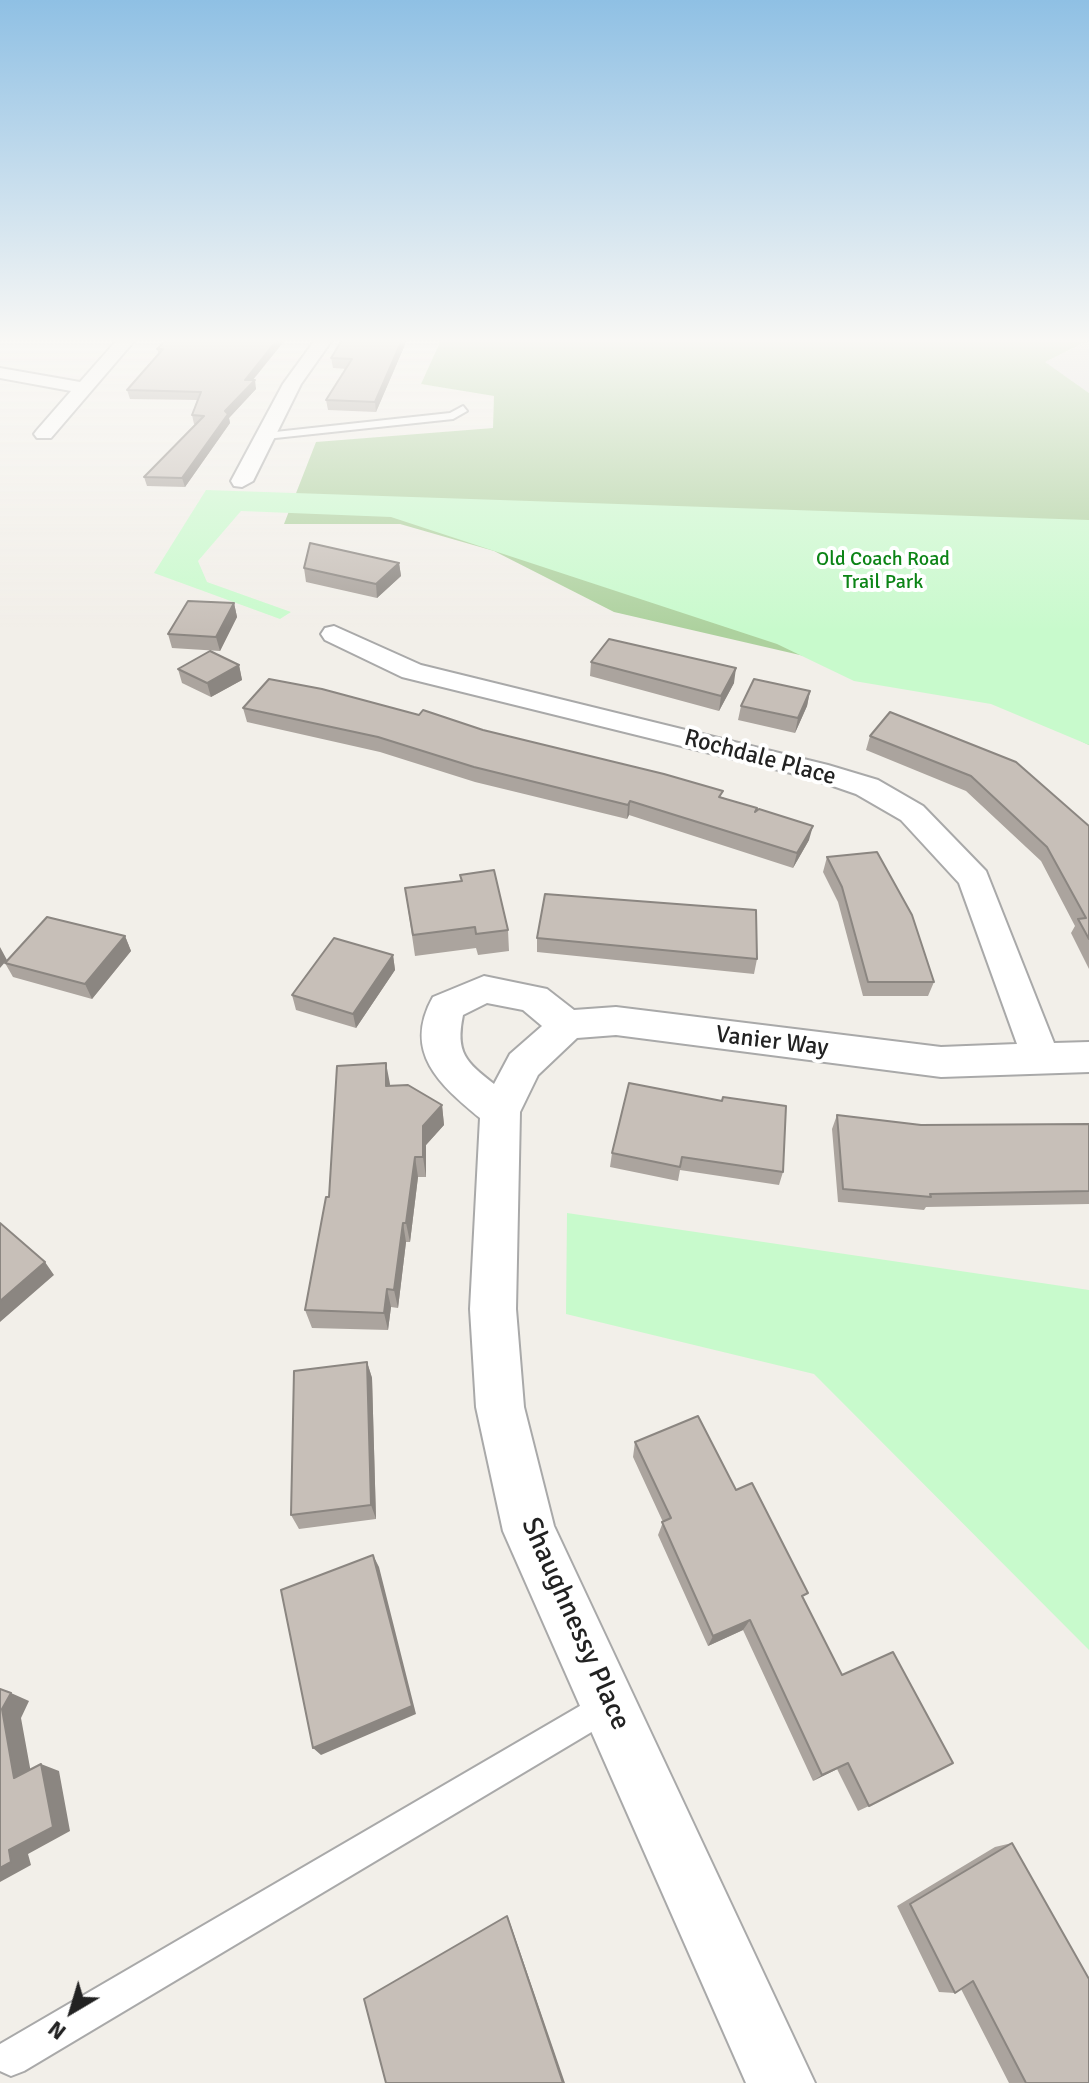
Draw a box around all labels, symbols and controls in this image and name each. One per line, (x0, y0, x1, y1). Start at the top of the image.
park label: Old Coach Road Trail Park (816, 548, 950, 595)
street label: Rochdale Place (681, 724, 839, 792)
street label: Vanier Way (714, 1021, 830, 1063)
street label: Shaughnessy Place (513, 1513, 637, 1735)
north arrow (32, 1971, 112, 2051)
text: N (43, 2015, 71, 2046)

